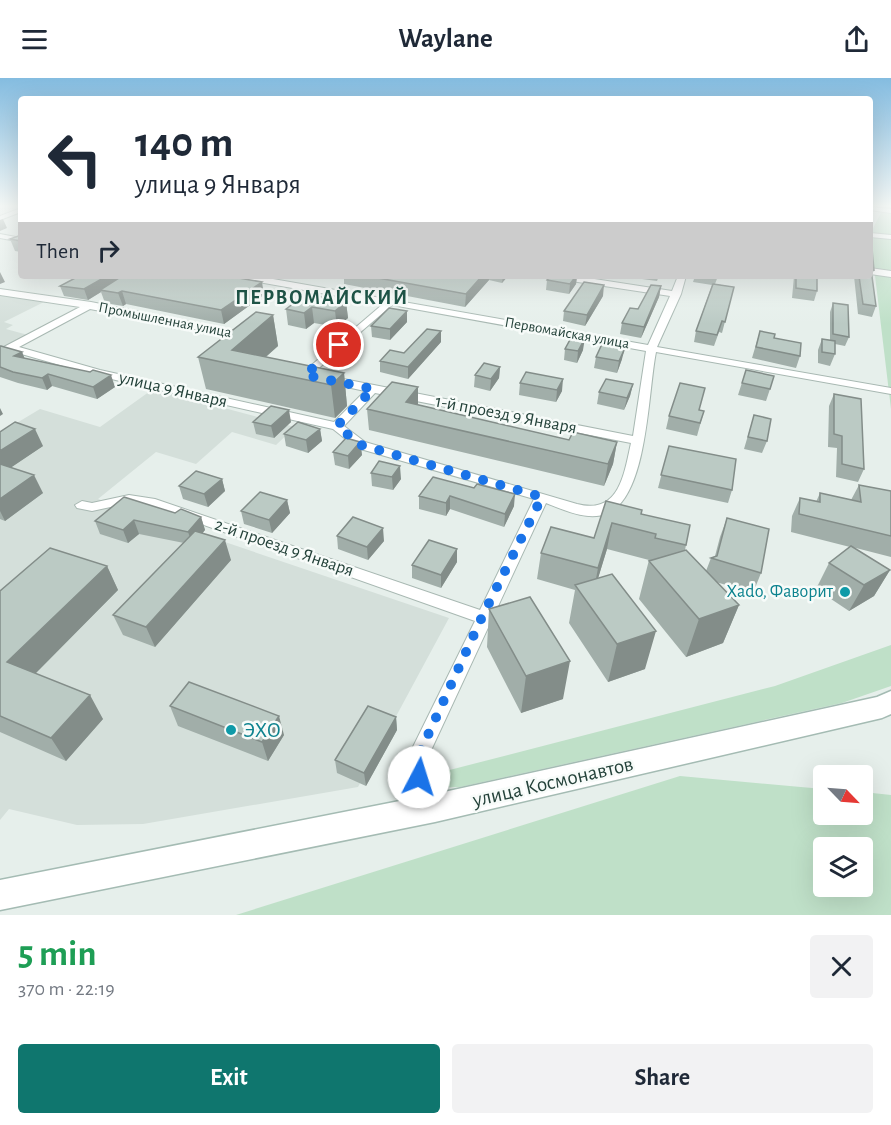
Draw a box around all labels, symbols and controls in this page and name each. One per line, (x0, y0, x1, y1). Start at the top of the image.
icon: menu (18, 23, 51, 56)
icon: share (840, 23, 873, 56)
text: Waylane (398, 25, 493, 52)
icon: left (36, 120, 114, 198)
text: 140 m (135, 122, 233, 164)
text: улица 9 Января (135, 171, 301, 198)
icon: right (92, 234, 125, 267)
text: Then (36, 240, 80, 262)
district label: ПЕРВОМАЙСКИЙ (235, 286, 409, 308)
street label: Промышленная улица (97, 300, 233, 340)
street label: Первомайская улица (503, 315, 631, 351)
pin (313, 319, 364, 370)
icon: arrive (322, 328, 355, 361)
street label: улица 9 Января (116, 369, 229, 411)
street label: 1-й проезд 9 Января (434, 392, 578, 438)
street label: 2-й проезд 9 Января (212, 516, 356, 580)
place label: Xado, Фаворит (727, 583, 834, 601)
marker: Xado, Фаворит (838, 585, 852, 599)
place label: ЭХО (243, 720, 281, 741)
marker: ЭХО (224, 723, 238, 737)
position arrow (387, 745, 451, 809)
street label: улица Космонавтов (470, 753, 635, 811)
north arrow (813, 765, 873, 825)
map controls (813, 765, 873, 897)
button: layers (813, 837, 873, 897)
button: close (810, 935, 873, 998)
text: 5 min (18, 936, 96, 972)
text: 370 m · 22:19 (18, 979, 115, 999)
button: Exit (18, 1044, 440, 1113)
button: Share (452, 1044, 873, 1113)

